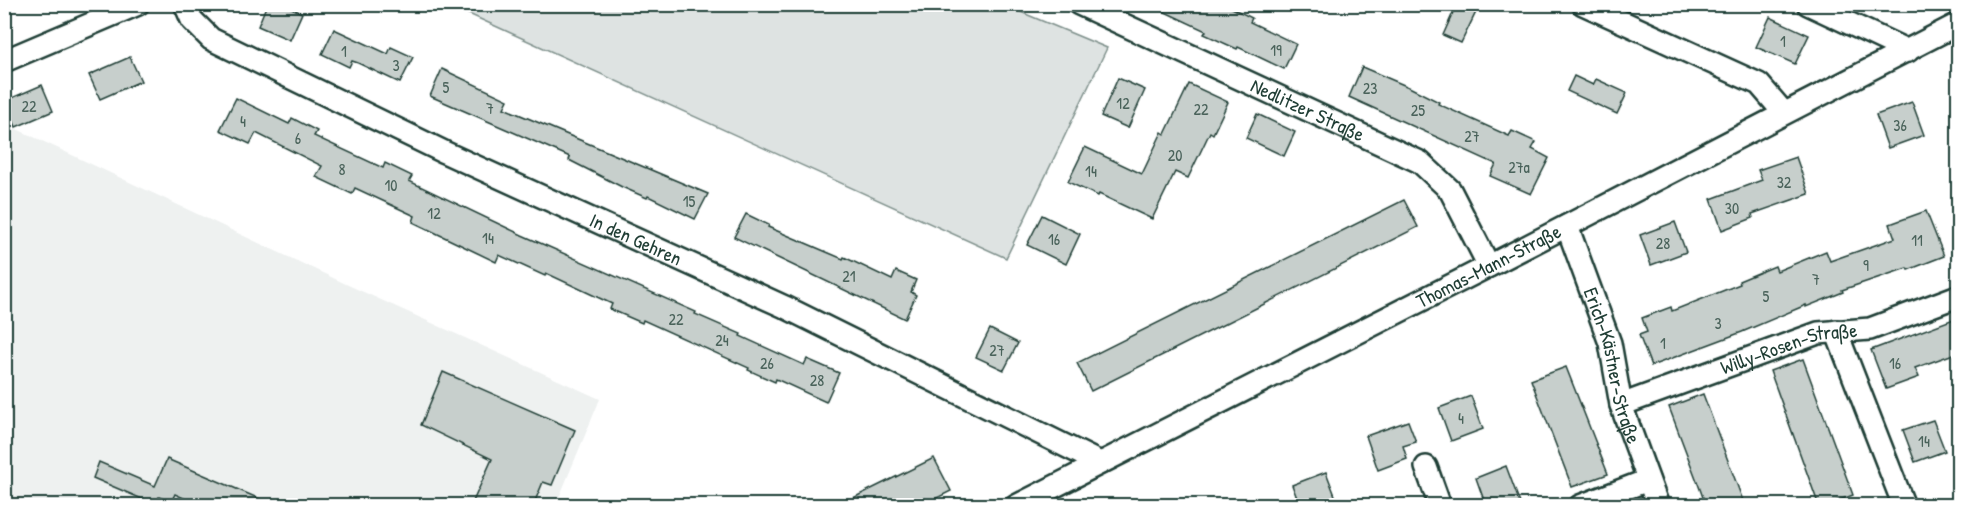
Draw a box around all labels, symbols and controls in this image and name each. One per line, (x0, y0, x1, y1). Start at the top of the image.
house number: 1 (1780, 30, 1786, 52)
house number: 19 (1270, 39, 1282, 61)
house number: 1 (341, 40, 347, 62)
house number: 3 (392, 54, 400, 76)
street label: Nedlitzer Straße (1247, 72, 1369, 147)
house number: 5 (443, 76, 450, 98)
house number: 23 (1363, 77, 1377, 99)
house number: 12 (1116, 92, 1130, 114)
house number: 22 (22, 95, 37, 117)
house number: 7 (486, 97, 494, 119)
house number: 22 (1194, 98, 1209, 120)
house number: 25 (1411, 99, 1425, 121)
house number: 4 (240, 110, 246, 132)
house number: 36 (1893, 114, 1907, 136)
house number: 27 (1464, 125, 1480, 147)
house number: 6 (295, 127, 301, 149)
house number: 20 (1168, 144, 1182, 166)
house number: 27a (1508, 156, 1530, 178)
house number: 8 (339, 158, 346, 180)
house number: 14 (1085, 160, 1097, 182)
house number: 32 (1777, 171, 1792, 193)
house number: 10 (385, 174, 397, 196)
house number: 15 (683, 190, 696, 212)
house number: 30 (1725, 197, 1739, 219)
house number: 12 (427, 202, 441, 224)
street label: In den Gehren (586, 206, 686, 271)
street label: Thomas-Mann-Straße (1411, 217, 1565, 314)
house number: 14 (482, 227, 494, 249)
house number: 16 (1048, 228, 1060, 250)
house number: 11 (1911, 229, 1923, 251)
house number: 28 (1656, 232, 1670, 254)
house number: 9 (1863, 254, 1869, 276)
house number: 21 (842, 265, 856, 287)
house number: 7 (1812, 268, 1820, 290)
street label: Erich-Kästner-Straße (1578, 283, 1648, 447)
house number: 5 (1763, 285, 1770, 307)
house number: 22 (669, 308, 684, 330)
house number: 3 (1714, 312, 1722, 334)
street label: Willy-Rosen-Straße (1717, 316, 1858, 381)
house number: 24 (715, 329, 729, 351)
house number: 1 (1660, 332, 1666, 354)
house number: 27 (989, 339, 1005, 361)
house number: 26 (760, 352, 774, 374)
house number: 16 (1889, 352, 1901, 374)
house number: 28 (810, 369, 824, 391)
house number: 4 (1458, 407, 1464, 429)
house number: 14 (1918, 430, 1930, 452)

